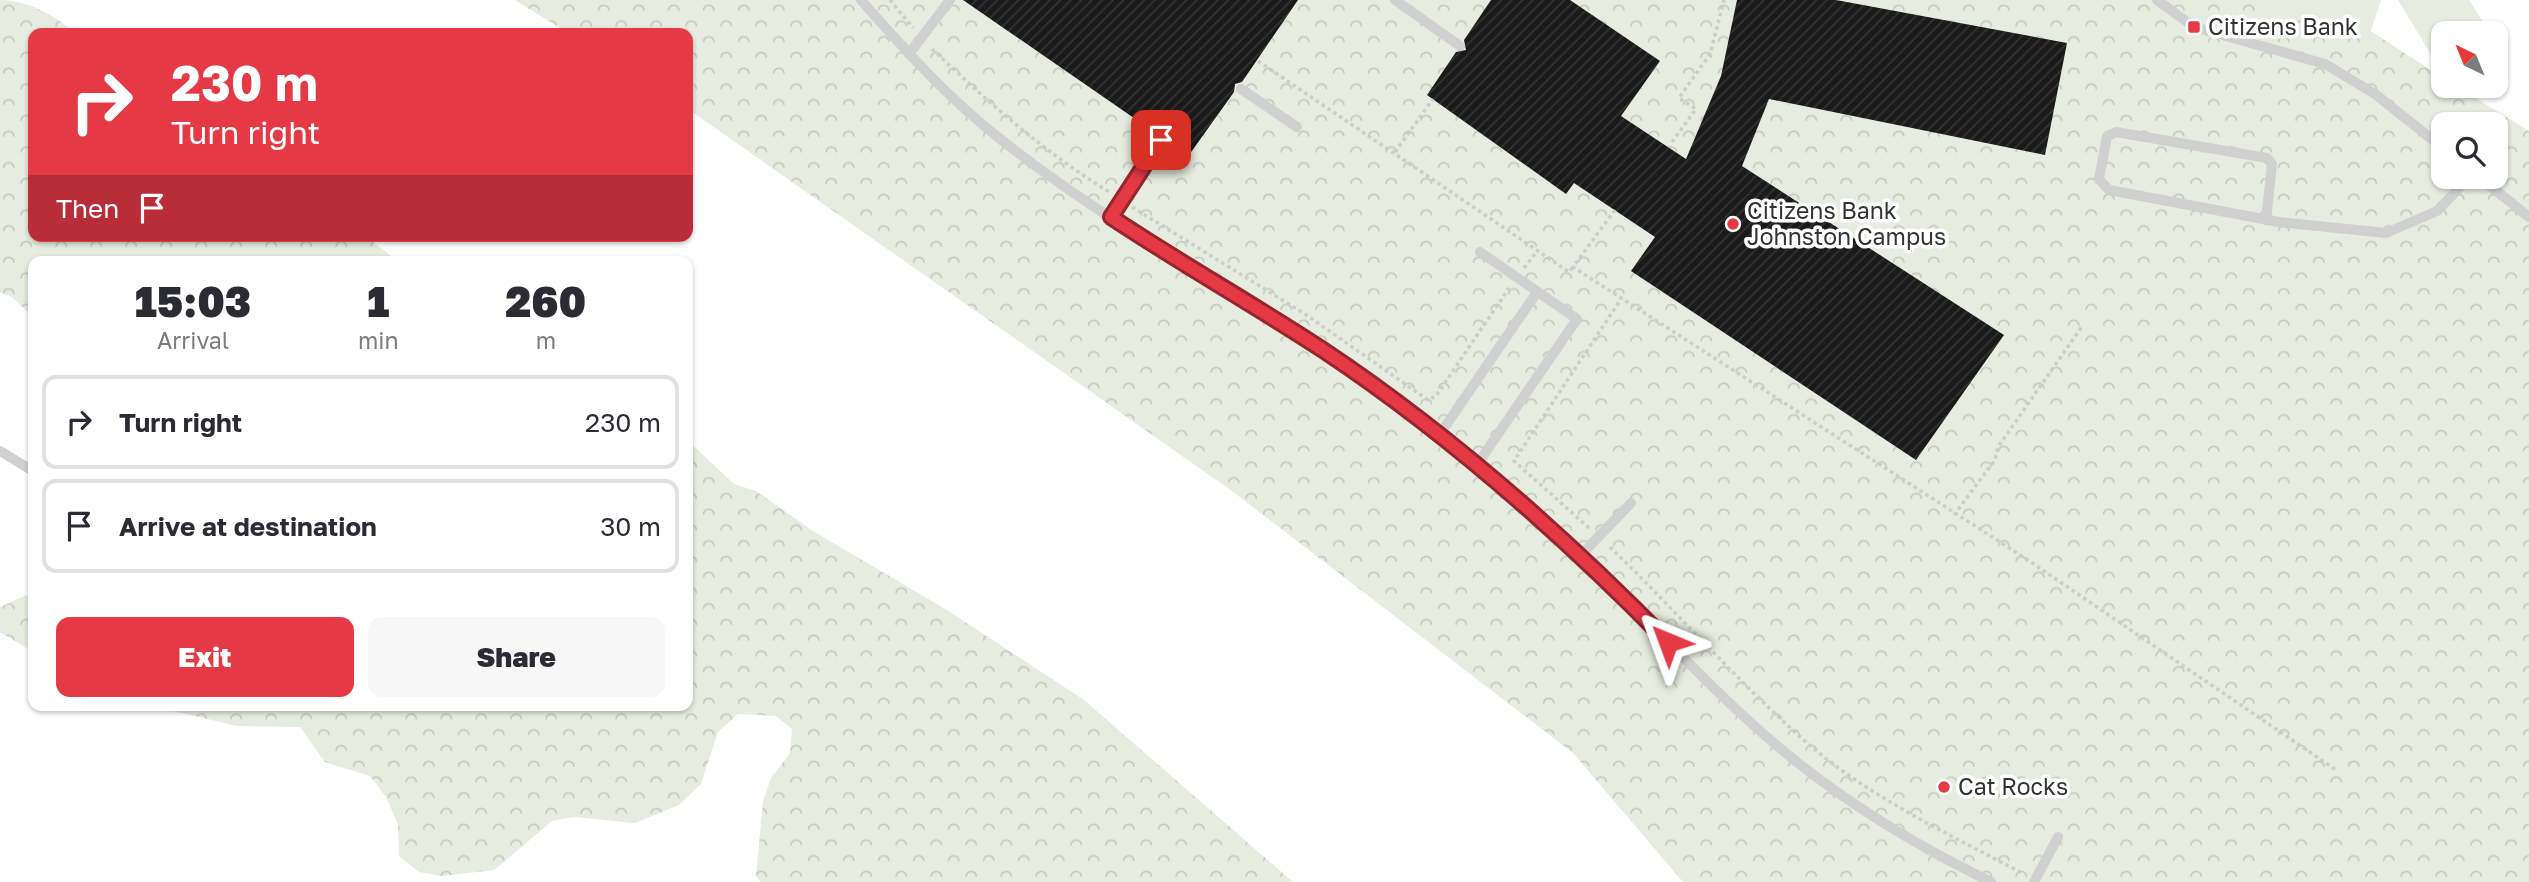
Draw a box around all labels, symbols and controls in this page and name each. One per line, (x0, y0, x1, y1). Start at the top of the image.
place label: Citizens Bank (2208, 12, 2358, 40)
marker: Citizens Bank (2186, 19, 2202, 35)
north arrow (2431, 21, 2508, 98)
map controls (2431, 21, 2508, 189)
text: 230 m (171, 53, 318, 112)
icon: right (56, 56, 147, 147)
pin (1131, 110, 1191, 170)
button: search (2431, 112, 2508, 189)
text: Turn right (171, 113, 320, 151)
icon: arrive (1142, 121, 1180, 159)
icon: arrive (133, 189, 171, 227)
text: Then (56, 193, 119, 224)
place label: Citizens Bank Johnston Campus (1747, 196, 1946, 250)
marker: Citizens Bank Johnston Campus (1725, 216, 1741, 232)
text: 15:03 (135, 276, 251, 326)
text: 1 (367, 276, 389, 326)
text: 260 (505, 276, 586, 326)
text: Arrival (157, 326, 229, 354)
text: min (358, 326, 399, 354)
text: m (536, 326, 556, 354)
icon: right (60, 403, 98, 441)
text: Turn right (119, 407, 242, 438)
text: 230 m (585, 407, 661, 438)
icon: arrive (60, 507, 98, 545)
text: Arrive at destination (119, 511, 377, 542)
text: 30 m (600, 511, 661, 542)
position arrow (1631, 605, 1705, 679)
button: Exit (56, 617, 354, 697)
button: Share (368, 617, 665, 697)
place label: Cat Rocks (1958, 772, 2068, 800)
marker: Cat Rocks (1936, 779, 1952, 795)

